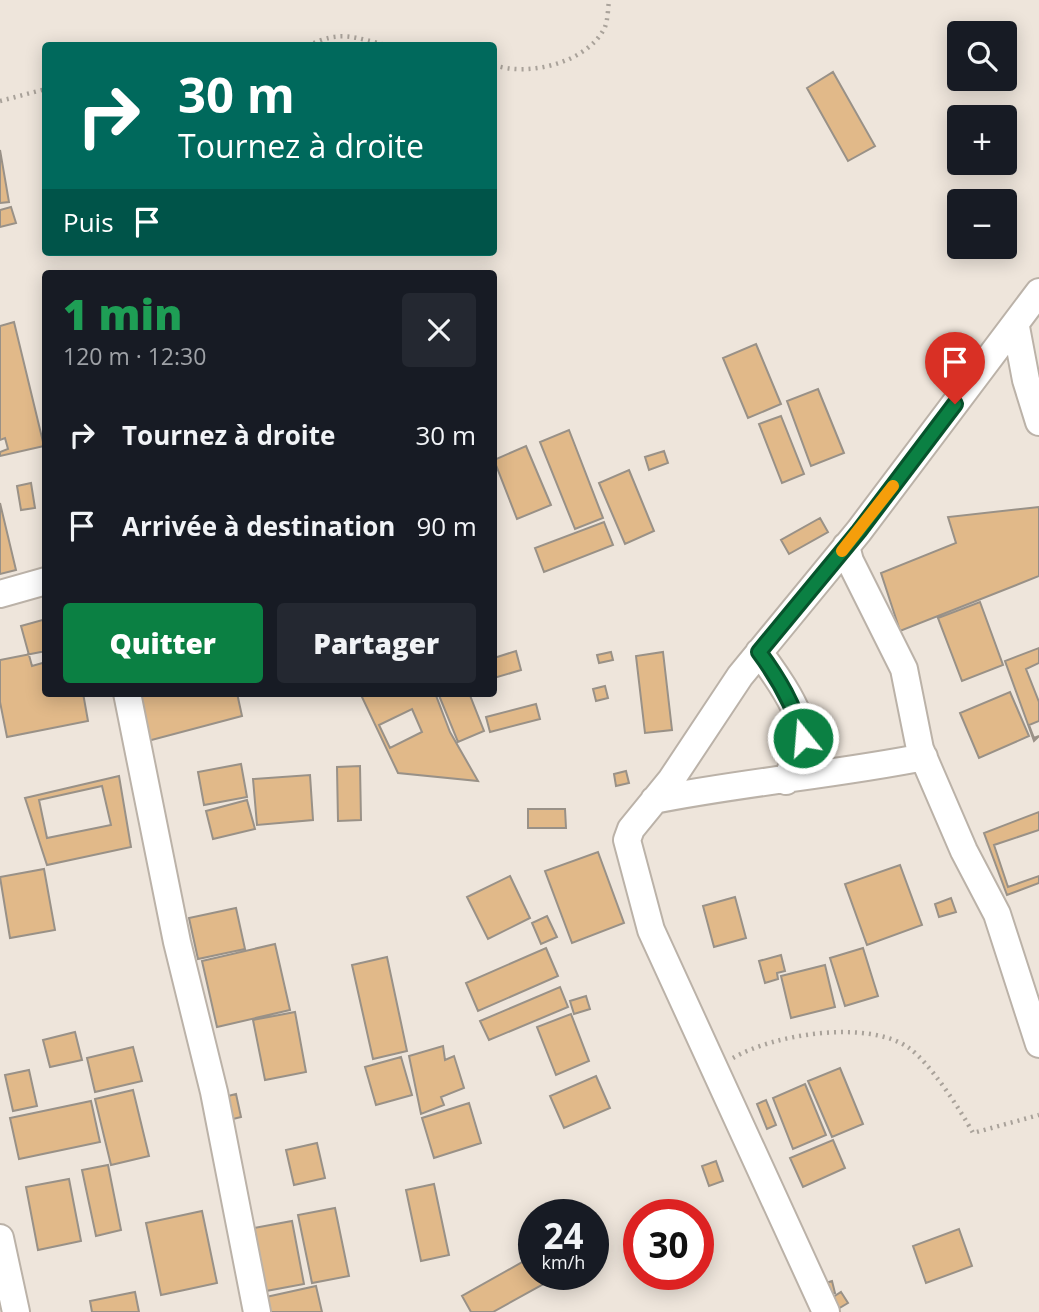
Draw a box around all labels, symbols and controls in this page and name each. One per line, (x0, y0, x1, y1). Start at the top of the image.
map controls (947, 21, 1017, 259)
button: search (947, 21, 1017, 91)
text: 30 m (178, 61, 295, 127)
icon: right (63, 70, 154, 161)
button: + (947, 105, 1017, 175)
text: Tournez à droite (178, 124, 424, 167)
button: − (947, 189, 1017, 259)
icon: arrive (128, 203, 166, 241)
text: Puis (63, 204, 114, 240)
text: 1 min (63, 285, 182, 342)
button: close (402, 293, 476, 367)
pin (925, 332, 985, 404)
text: 120 m · 12:30 (63, 340, 206, 372)
icon: arrive (936, 343, 974, 381)
icon: right (63, 416, 101, 454)
text: Tournez à droite (122, 417, 335, 453)
text: 30 m (415, 417, 476, 453)
icon: arrive (63, 507, 101, 545)
text: Arrivée à destination (122, 508, 395, 544)
text: 90 m (416, 508, 477, 544)
button: Quitter (63, 603, 263, 683)
button: Partager (277, 603, 476, 683)
position arrow (766, 701, 840, 775)
speed limit sign: 30 (623, 1199, 714, 1290)
text: 24 (543, 1212, 584, 1259)
text: km/h (542, 1250, 585, 1274)

